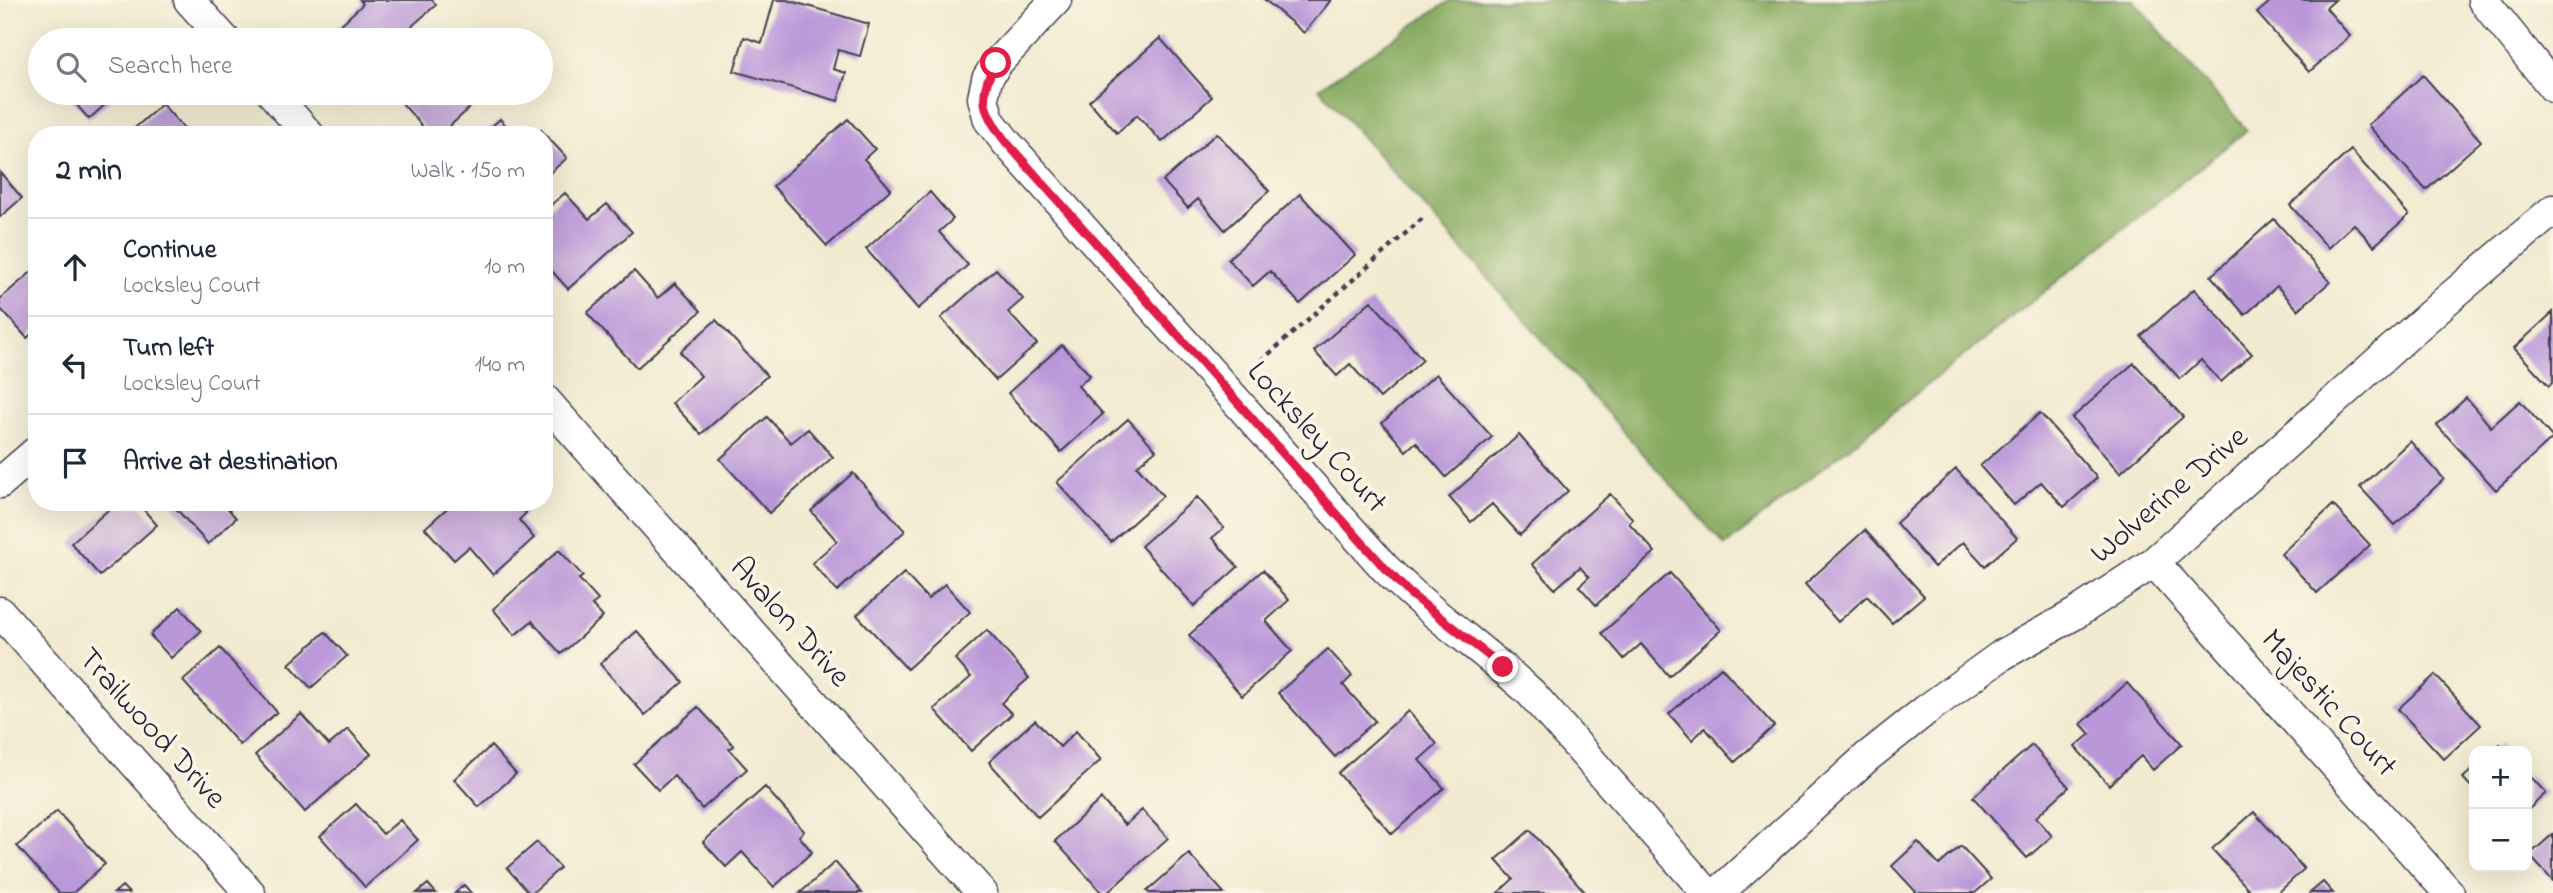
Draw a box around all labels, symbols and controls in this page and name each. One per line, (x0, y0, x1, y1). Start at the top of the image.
search box (28, 28, 553, 105)
route start (980, 47, 1011, 78)
icon: search (52, 48, 90, 86)
text: Search here (108, 48, 233, 86)
text: 2 min (56, 150, 122, 194)
text: Walk · 150 m (410, 155, 525, 188)
text: Continue (123, 232, 216, 270)
icon: ahead (56, 248, 94, 286)
text: 10 m (484, 251, 525, 284)
text: Locksley Court (123, 270, 261, 303)
text: Turn left (123, 330, 214, 368)
icon: left (56, 346, 94, 384)
text: 140 m (475, 349, 525, 382)
street label: Locksley Court (1234, 351, 1398, 525)
text: Locksley Court (123, 368, 261, 401)
street label: Wolverine Drive (2081, 415, 2260, 576)
icon: arrive (56, 444, 94, 482)
text: Arrive at destination (123, 444, 338, 482)
street label: Avalon Drive (717, 547, 861, 699)
street label: Majestic Court (2248, 619, 2408, 789)
street label: Trailwood Drive (65, 638, 237, 821)
route end (1487, 651, 1518, 682)
map controls (2469, 746, 2532, 872)
button: + (2469, 746, 2532, 809)
button: − (2469, 809, 2532, 872)

